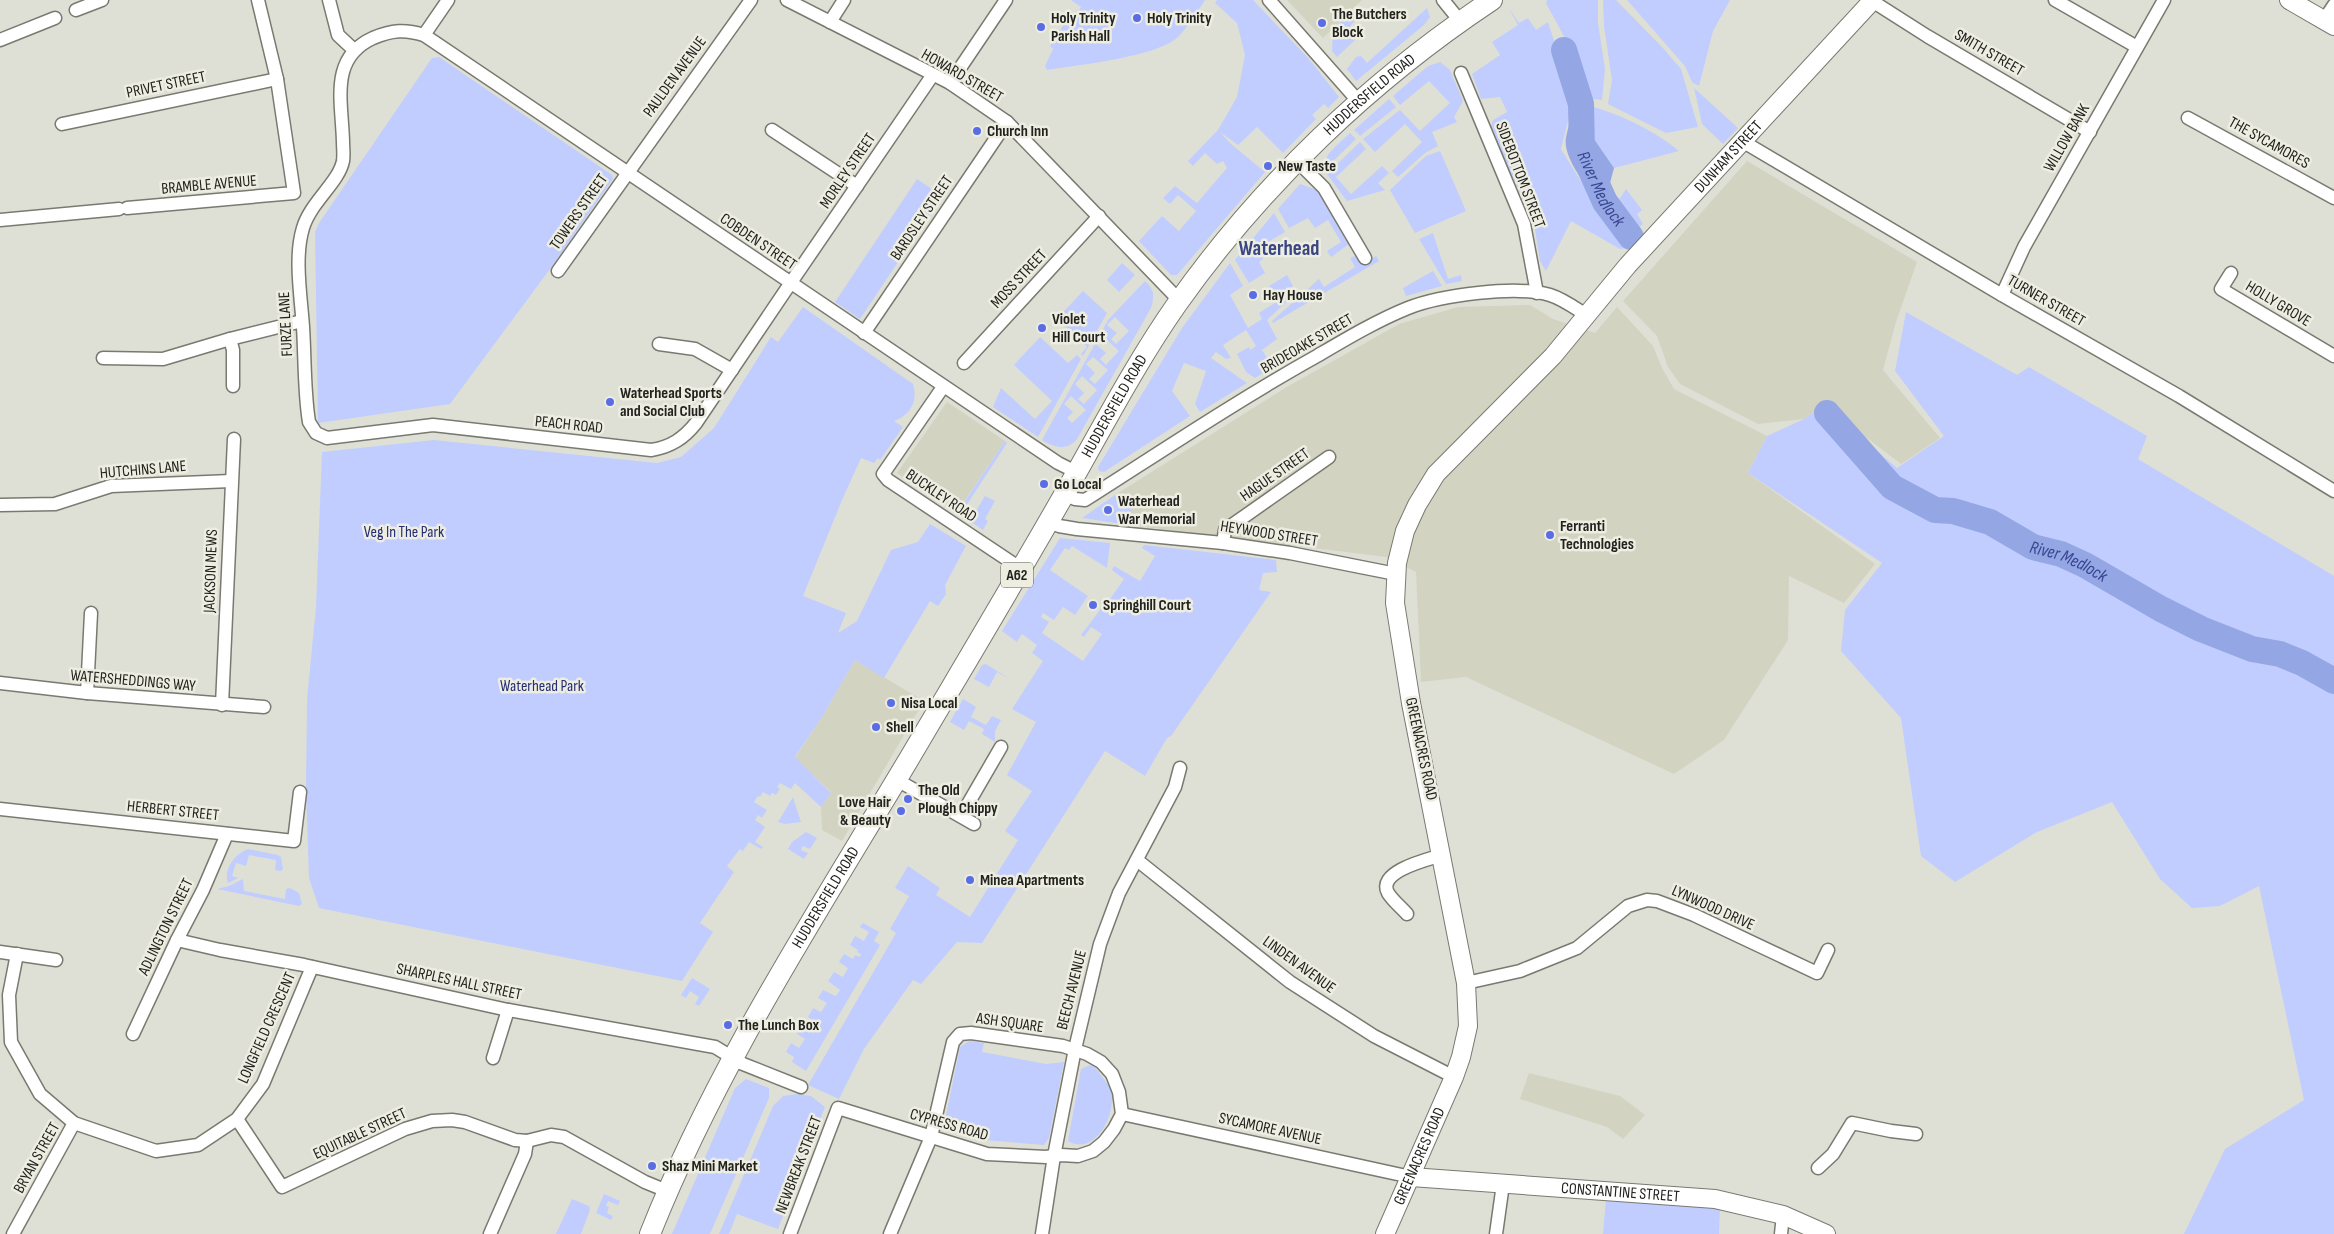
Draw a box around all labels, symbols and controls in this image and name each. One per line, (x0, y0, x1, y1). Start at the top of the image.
place label: The Butchers Block (1332, 5, 1407, 42)
place label: Holy Trinity Parish Hall (1051, 9, 1116, 46)
place label: Holy Trinity (1147, 9, 1212, 28)
marker: Holy Trinity (1131, 12, 1143, 24)
marker: The Butchers Block (1316, 17, 1328, 29)
marker: Holy Trinity Parish Hall (1035, 21, 1047, 33)
street label: SMITH STREET (1951, 26, 2028, 81)
street label: PAULDEN AVENUE (639, 33, 711, 121)
street label: HOWARD STREET (918, 45, 1007, 107)
street label: HUDDERSFIELD ROAD (1319, 50, 1419, 139)
street label: PRIVET STREET (125, 67, 208, 103)
street label: WILLOW BANK (2040, 100, 2094, 175)
street label: THE SYCAMORES (2225, 113, 2313, 173)
street label: DUNHAM STREET (1690, 116, 1767, 197)
street label: SIDEBOTTOM STREET (1491, 119, 1549, 231)
place label: Church Inn (987, 122, 1048, 141)
marker: Church Inn (971, 125, 983, 137)
street label: MORLEY STREET (816, 129, 880, 212)
water label: River Medlock (1573, 148, 1631, 231)
place label: New Taste (1278, 157, 1336, 176)
marker: New Taste (1262, 160, 1274, 172)
street label: TOWERS STREET (546, 170, 612, 254)
street label: BRAMBLE AVENUE (160, 171, 258, 199)
street label: BARDSLEY STREET (887, 172, 958, 264)
street label: COBDEN STREET (716, 209, 800, 275)
district label: Waterhead (1239, 236, 1319, 261)
street label: MOSS STREET (987, 245, 1051, 312)
street label: TURNER STREET (2004, 271, 2089, 331)
street label: HOLLY GROVE (2242, 277, 2314, 331)
place label: Hay House (1263, 286, 1323, 305)
marker: Hay House (1247, 289, 1259, 301)
street label: FURZE LANE (275, 291, 297, 357)
place label: Violet Hill Court (1052, 310, 1105, 347)
street label: BRIDEOAKE STREET (1258, 310, 1357, 378)
marker: Violet Hill Court (1036, 322, 1048, 334)
street label: HUDDERSFIELD ROAD (1077, 351, 1151, 461)
place label: Waterhead Sports and Social Club (620, 384, 722, 421)
marker: Waterhead Sports and Social Club (604, 396, 616, 408)
street label: PEACH ROAD (534, 412, 604, 438)
street label: HAGUE STREET (1237, 444, 1314, 506)
street label: HUTCHINS LANE (99, 457, 187, 483)
street label: BUCKLEY ROAD (902, 465, 980, 527)
place label: Go Local (1054, 475, 1101, 494)
marker: Go Local (1038, 478, 1050, 490)
place label: Waterhead War Memorial (1118, 492, 1195, 529)
marker: Waterhead War Memorial (1102, 504, 1114, 516)
street label: HEYWOOD STREET (1219, 517, 1320, 551)
place label: Ferranti Technologies (1560, 517, 1634, 554)
park label: Veg In The Park (364, 523, 444, 542)
street label: JACKSON MEWS (200, 529, 222, 614)
marker: Ferranti Technologies (1544, 529, 1556, 541)
water label: River Medlock (2028, 536, 2112, 587)
road number: A62 (1001, 562, 1033, 588)
place label: Springhill Court (1103, 596, 1191, 615)
marker: Springhill Court (1087, 599, 1099, 611)
street label: WATERSHEDDINGS WAY (70, 666, 197, 696)
park label: Waterhead Park (500, 677, 584, 696)
place label: Nisa Local (901, 694, 958, 713)
street label: GREENACRES ROAD (1401, 696, 1441, 802)
marker: Nisa Local (885, 697, 897, 709)
place label: Shell (886, 718, 914, 737)
marker: Shell (870, 721, 882, 733)
place label: The Old Plough Chippy (918, 781, 998, 818)
place label: Love Hair & Beauty (839, 793, 891, 830)
marker: The Old Plough Chippy (902, 793, 914, 805)
street label: HERBERT STREET (126, 797, 220, 825)
marker: Love Hair & Beauty (895, 805, 907, 817)
street label: HUDDERSFIELD ROAD (788, 843, 863, 952)
place label: Minea Apartments (980, 871, 1084, 890)
marker: Minea Apartments (964, 874, 976, 886)
street label: ADLINGTON STREET (134, 875, 198, 979)
street label: LYNWOOD DRIVE (1669, 881, 1757, 935)
street label: LINDEN AVENUE (1259, 932, 1339, 998)
street label: BEECH AVENUE (1053, 948, 1091, 1032)
street label: SHARPLES HALL STREET (395, 959, 524, 1005)
street label: LONGFIELD CRESCENT (234, 969, 300, 1087)
street label: ASH SQUARE (974, 1009, 1045, 1037)
place label: The Lunch Box (738, 1016, 819, 1035)
marker: The Lunch Box (722, 1019, 734, 1031)
street label: EQUITABLE STREET (310, 1104, 410, 1164)
street label: GREENACRES ROAD (1389, 1104, 1449, 1208)
street label: CYPRESS ROAD (908, 1105, 991, 1145)
street label: SYCAMORE AVENUE (1217, 1109, 1323, 1149)
street label: NEWBREAK STREET (772, 1113, 827, 1217)
street label: BRYAN STREET (10, 1119, 64, 1197)
place label: Shaz Mini Market (662, 1157, 758, 1176)
marker: Shaz Mini Market (646, 1160, 658, 1172)
street label: CONSTANTINE STREET (1561, 1178, 1681, 1206)

